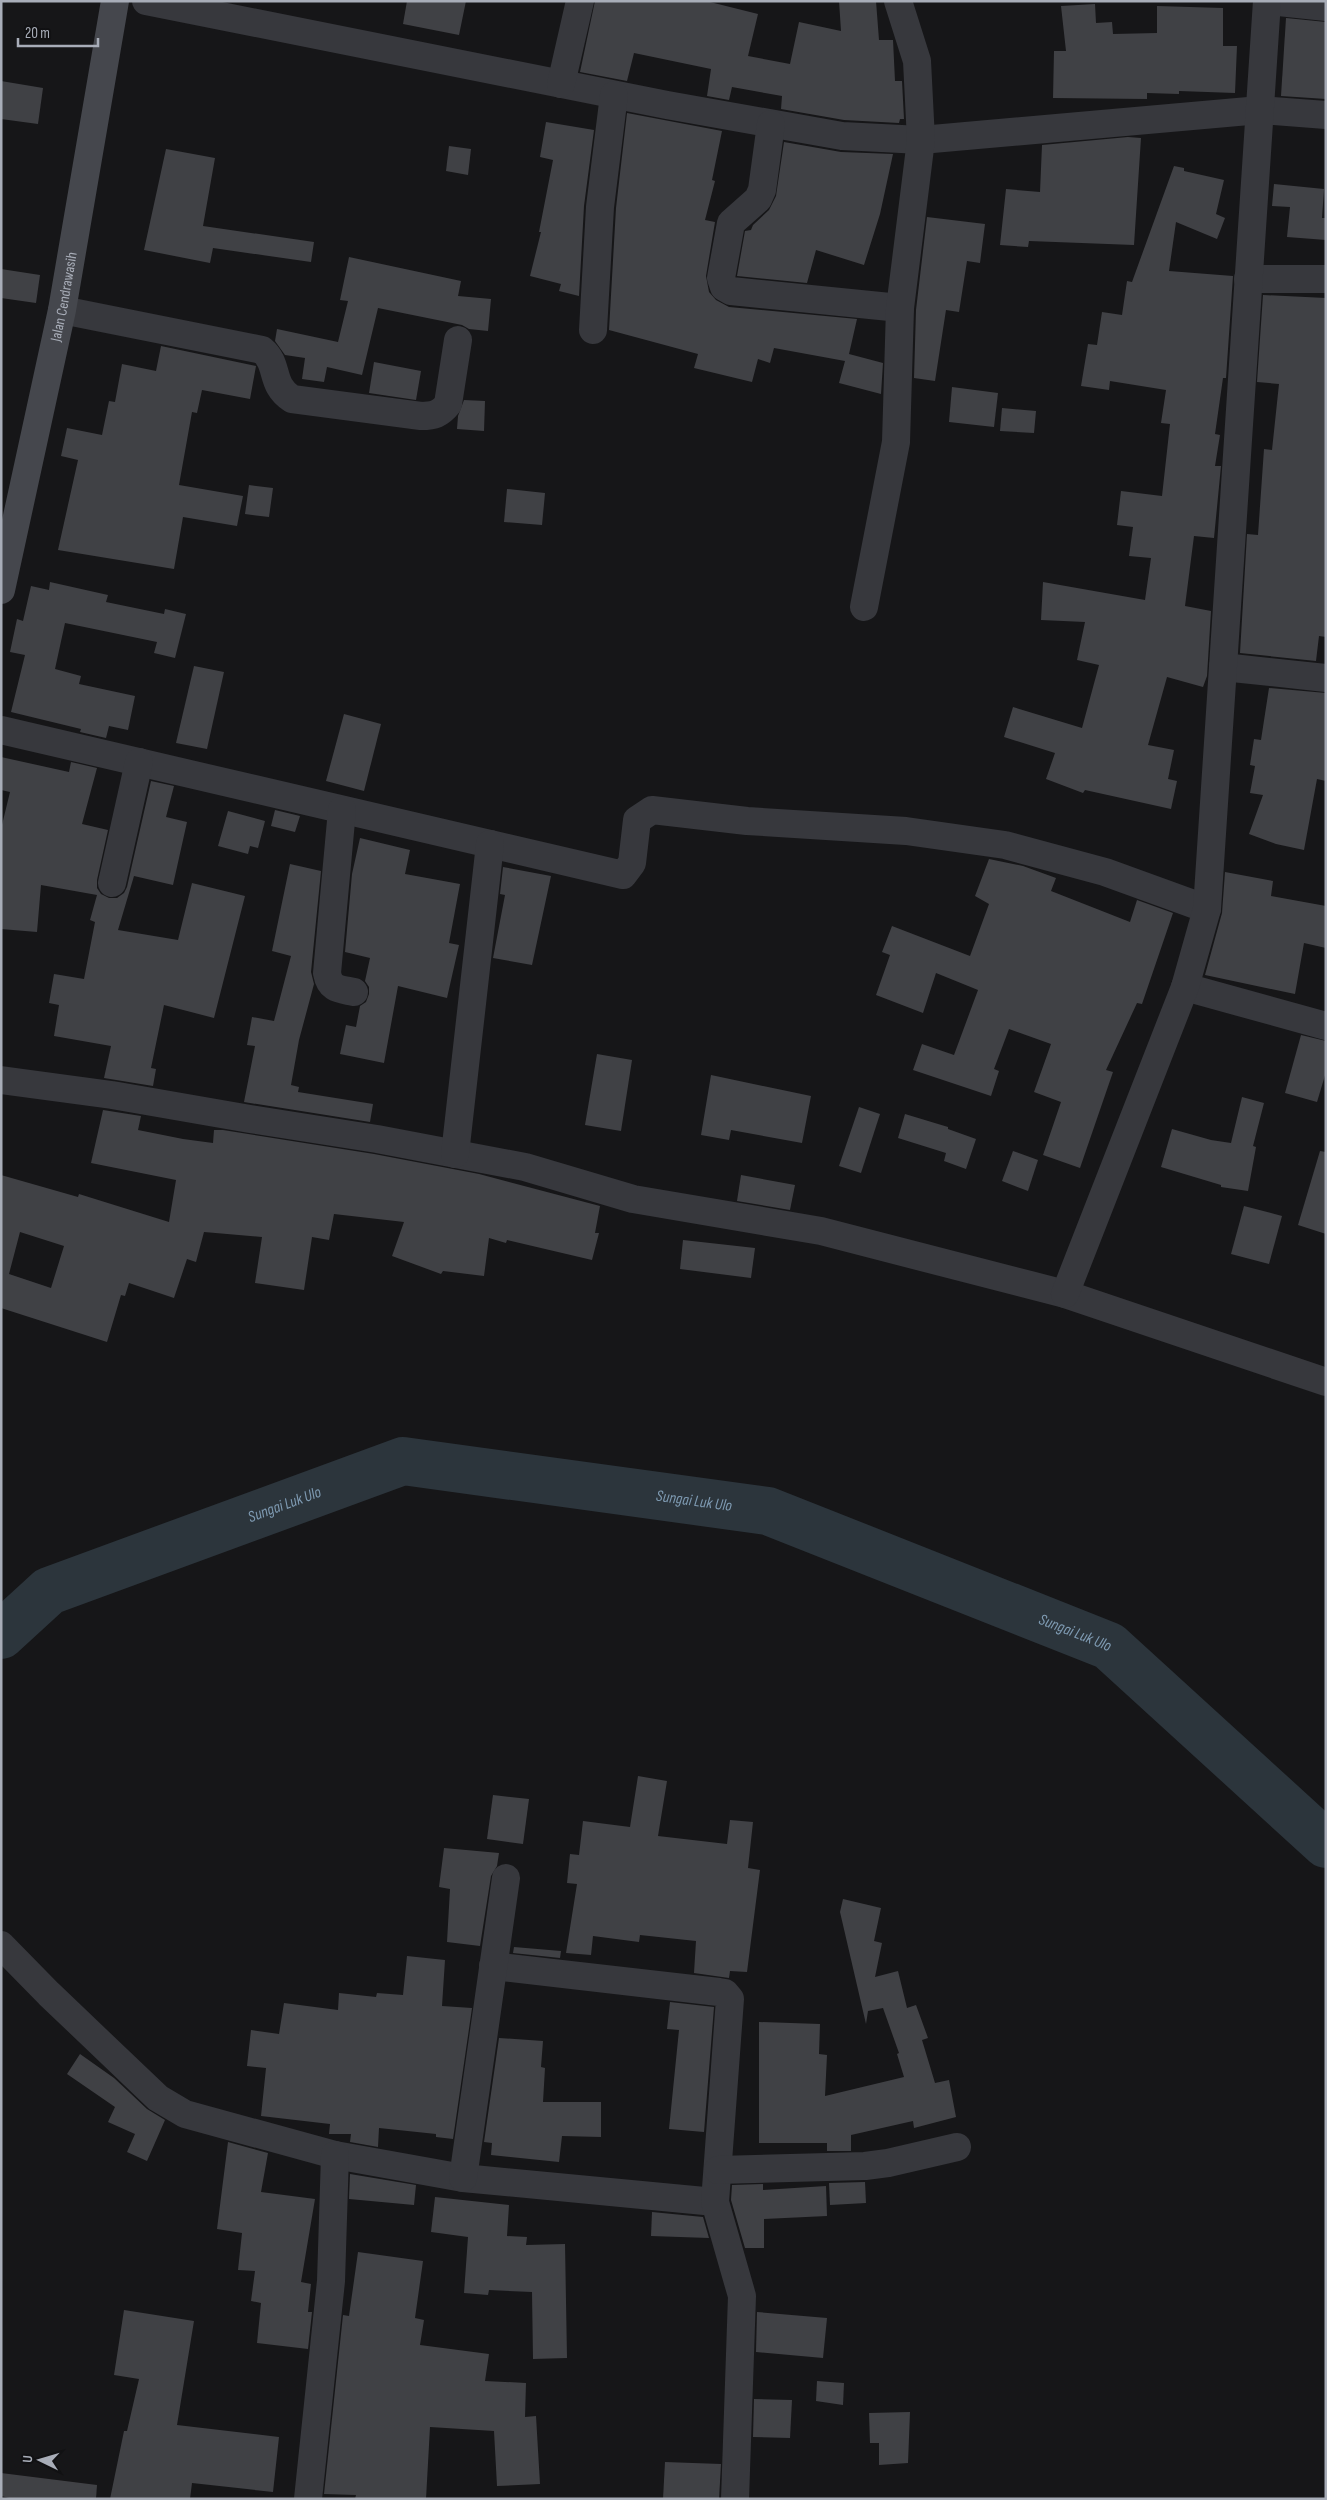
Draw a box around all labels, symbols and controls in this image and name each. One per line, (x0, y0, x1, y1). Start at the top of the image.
scale bar (18, 15, 98, 47)
text: 20 m (25, 24, 50, 43)
street label: Jalan Cendrawasih (46, 251, 81, 344)
water label: Sungai Luk Ulo (245, 1482, 324, 1527)
water label: Sungai Luk Ulo (655, 1486, 734, 1516)
water label: Sungai Luk Ulo (1036, 1610, 1115, 1656)
north arrow (15, 2435, 65, 2485)
text: U (19, 2455, 36, 2463)

